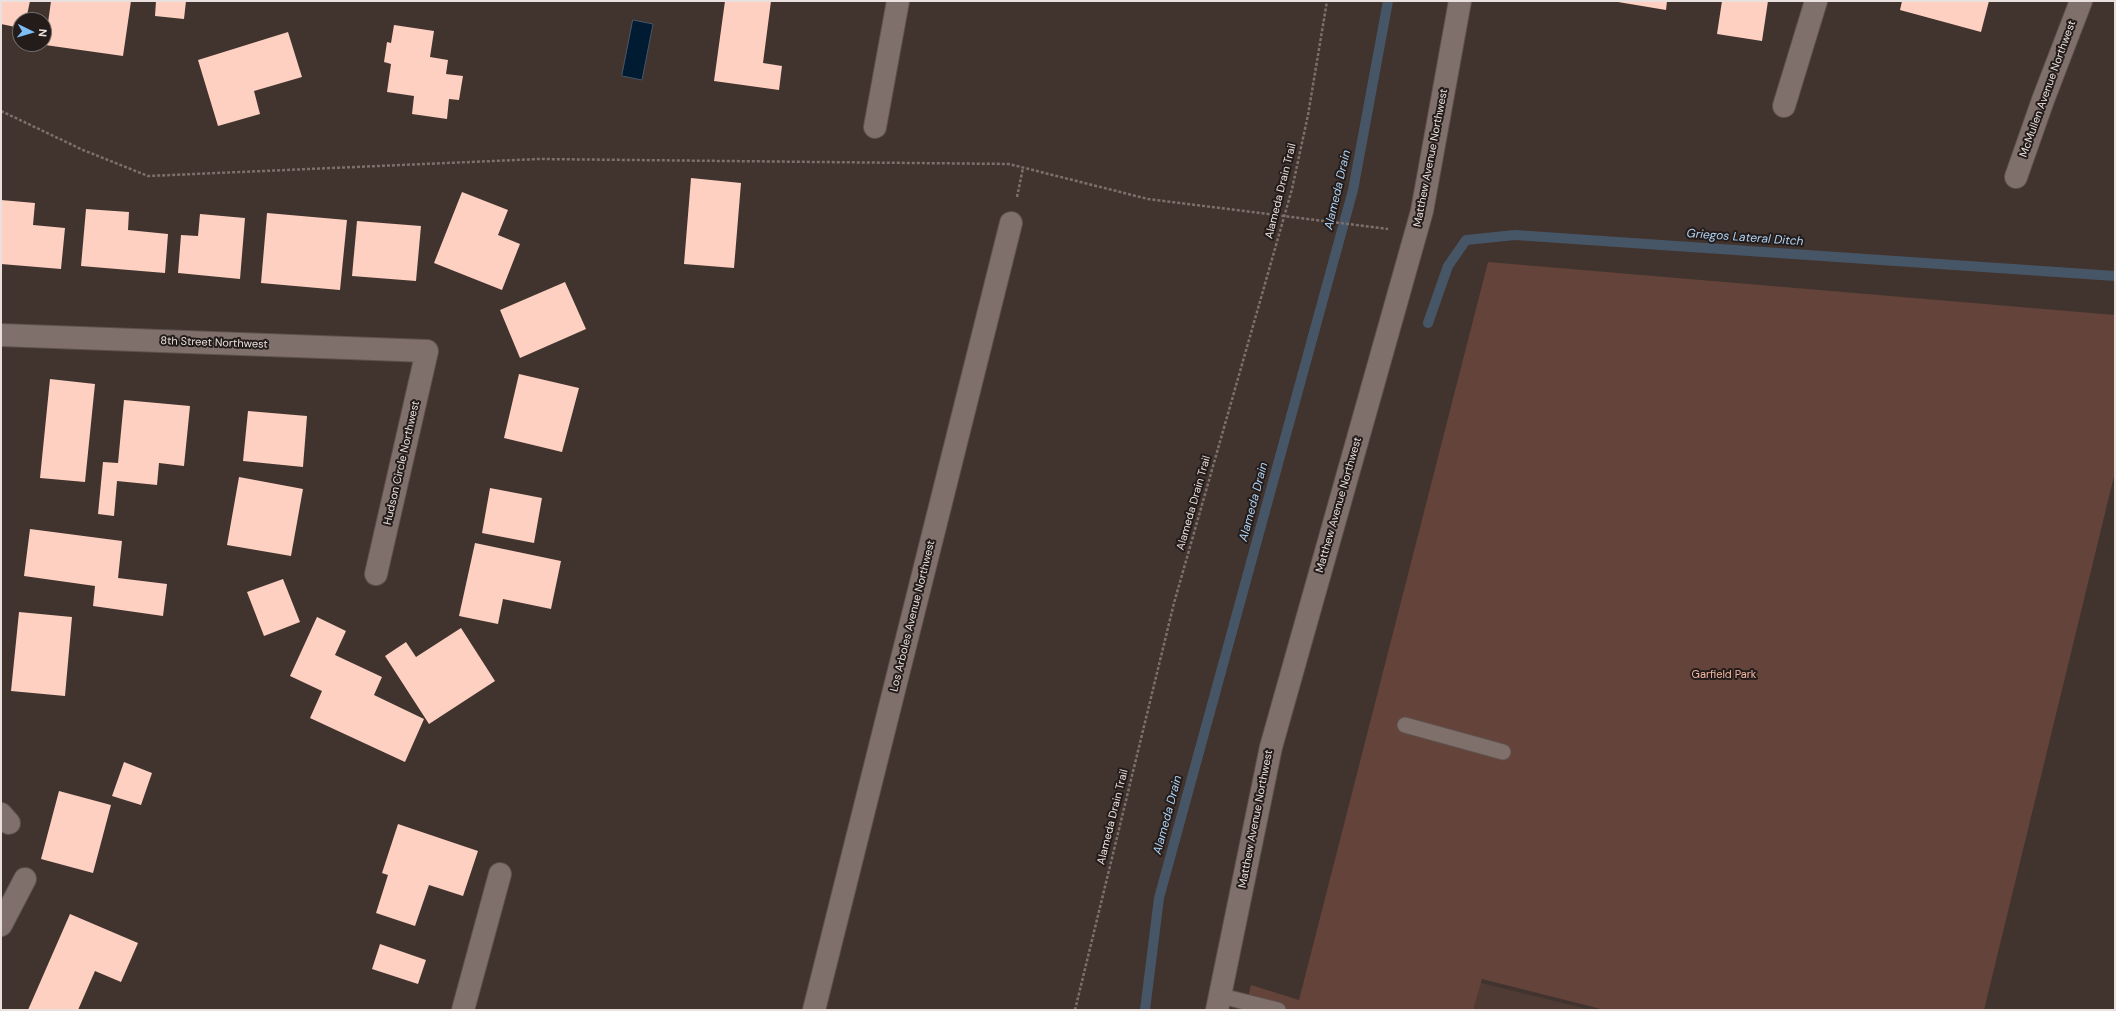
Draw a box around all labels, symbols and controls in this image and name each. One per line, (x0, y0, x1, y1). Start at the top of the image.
north arrow (12, 12, 52, 52)
street label: McMullen Avenue Northwest (2017, 19, 2079, 159)
text: N (36, 28, 50, 38)
street label: Matthew Avenue Northwest (1411, 88, 1451, 228)
street label: Alameda Drain Trail (1263, 142, 1299, 240)
water label: Alameda Drain (1322, 149, 1354, 231)
water label: Griegos Lateral Ditch (1686, 227, 1804, 249)
street label: 8th Street Northwest (160, 335, 268, 351)
street label: Hudson Circle Northwest (381, 400, 423, 526)
street label: Matthew Avenue Northwest (1313, 436, 1365, 574)
street label: Alameda Drain Trail (1174, 454, 1214, 552)
water label: Alameda Drain (1237, 461, 1271, 543)
street label: Los Arboles Avenue Northwest (888, 539, 938, 693)
park label: Garfield Park (1692, 668, 1756, 682)
street label: Matthew Avenue Northwest (1236, 749, 1276, 889)
street label: Alameda Drain Trail (1095, 768, 1131, 866)
water label: Alameda Drain (1151, 774, 1185, 856)

